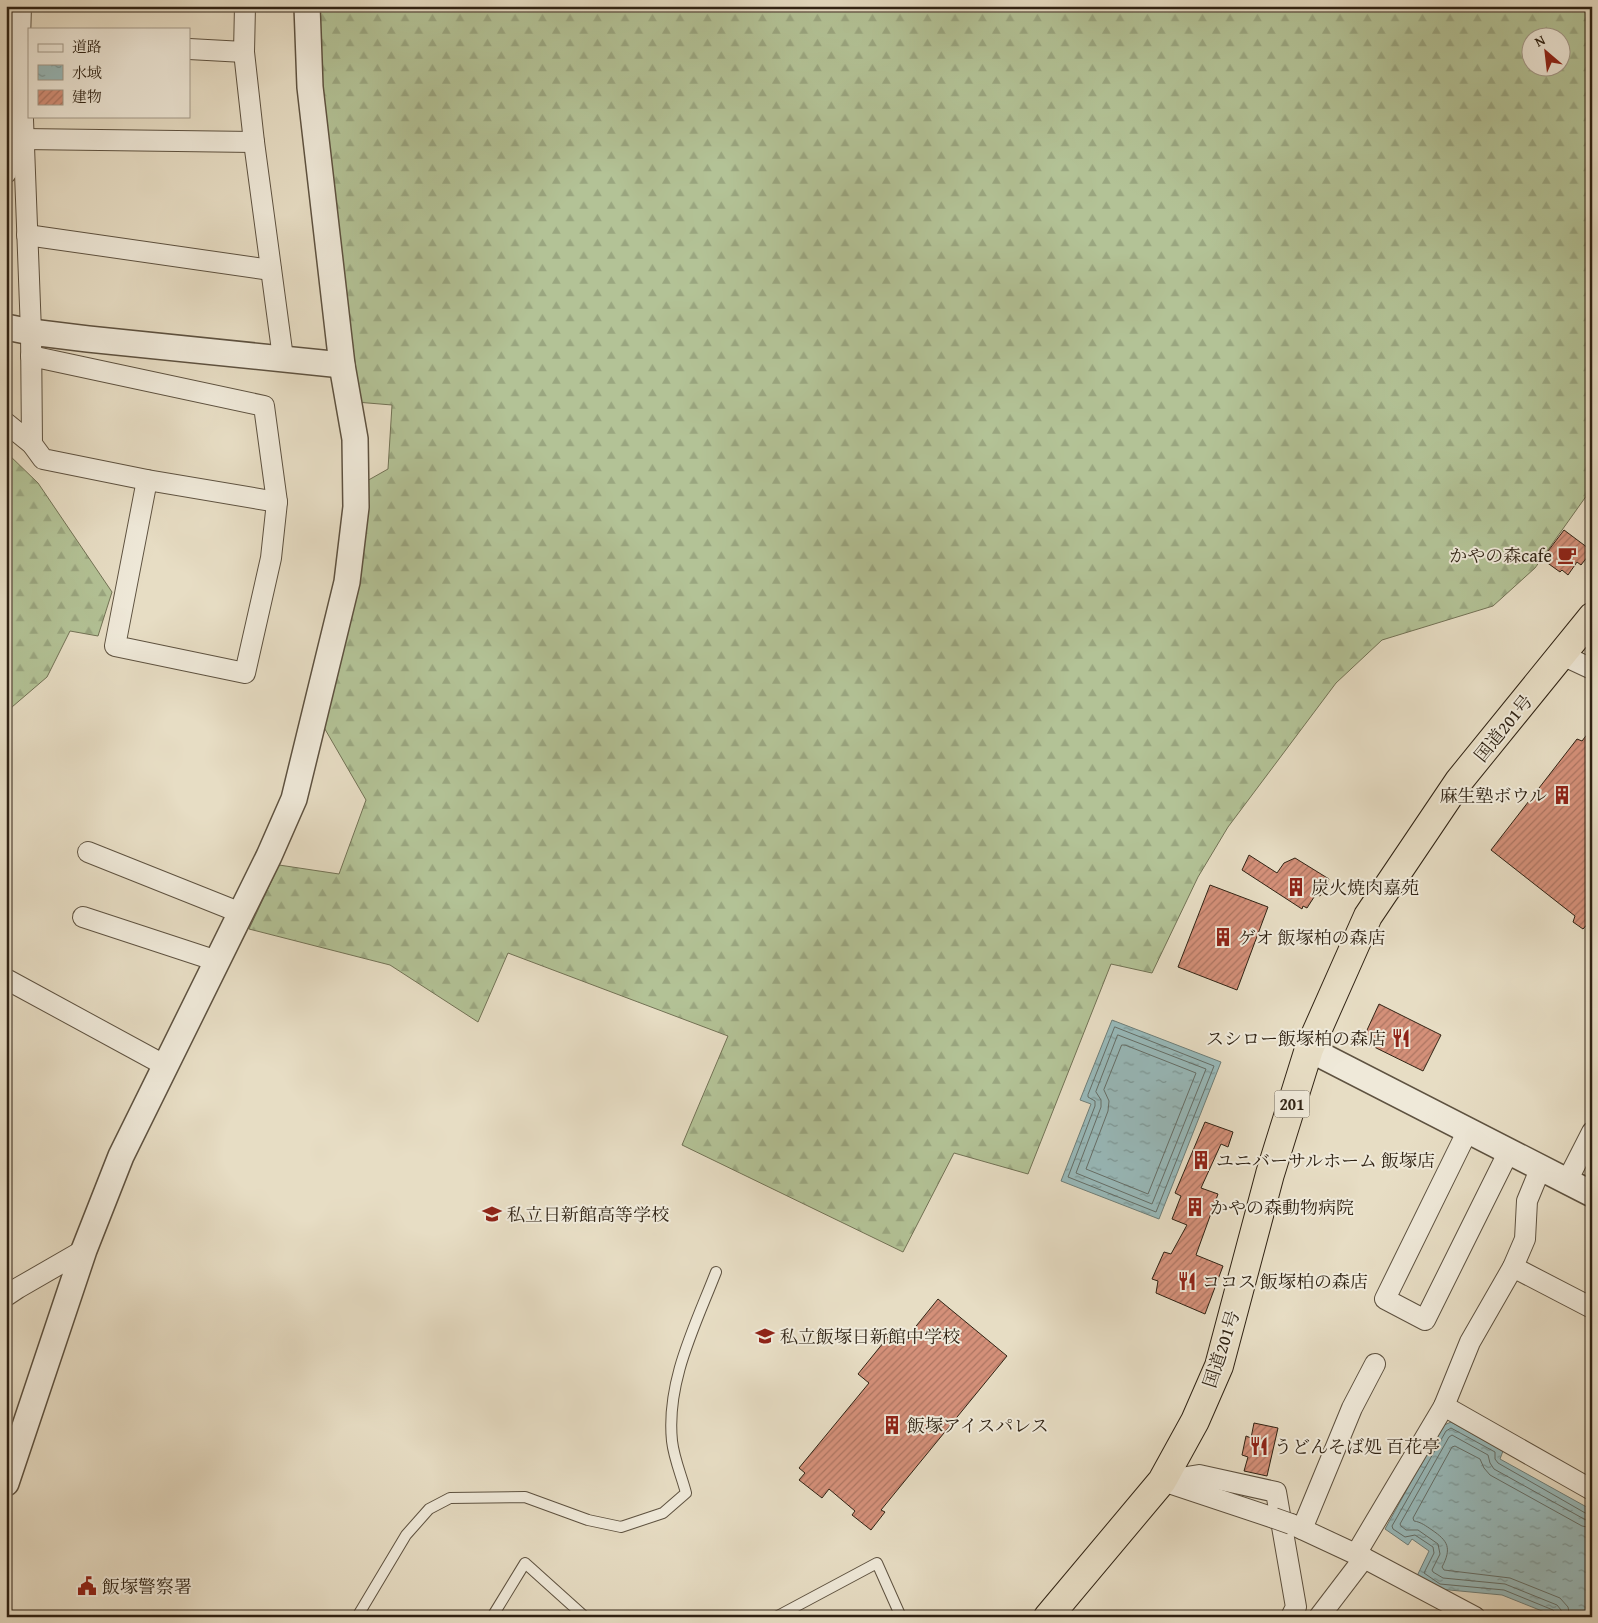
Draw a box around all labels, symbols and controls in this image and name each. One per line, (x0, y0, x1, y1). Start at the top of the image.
legend (28, 28, 190, 118)
north arrow (1520, 28, 1570, 78)
text: N (1531, 29, 1549, 52)
text: 道路 (72, 36, 102, 57)
text: 水域 (72, 62, 102, 83)
text: 建物 (72, 86, 102, 107)
place label: かやの森cafe (1449, 542, 1552, 569)
cafe icon: かやの森cafe (1556, 544, 1578, 566)
street label: 国道201号 (1467, 688, 1539, 768)
place label: 麻生塾ボウル (1440, 782, 1547, 809)
building icon: 麻生塾ボウル (1551, 784, 1573, 806)
place label: 炭火焼肉嘉苑 (1311, 874, 1419, 901)
building icon: 炭火焼肉嘉苑 (1285, 876, 1307, 898)
place label: ゲオ 飯塚柏の森店 (1238, 924, 1386, 951)
building icon: ゲオ 飯塚柏の森店 (1212, 926, 1234, 948)
place label: スシロー飯塚柏の森店 (1206, 1025, 1386, 1052)
restaurant icon: スシロー飯塚柏の森店 (1390, 1027, 1412, 1049)
road number: 201 (1274, 1090, 1310, 1118)
place label: ユニバーサルホーム 飯塚店 (1216, 1147, 1435, 1174)
building icon: ユニバーサルホーム 飯塚店 (1190, 1149, 1212, 1171)
place label: かやの森動物病院 (1210, 1194, 1354, 1221)
building icon: かやの森動物病院 (1184, 1196, 1206, 1218)
place label: 私立日新館高等学校 (507, 1201, 669, 1228)
school or university icon: 私立日新館高等学校 (481, 1203, 503, 1225)
place label: ココス 飯塚柏の森店 (1202, 1268, 1368, 1295)
restaurant icon: ココス 飯塚柏の森店 (1176, 1270, 1198, 1292)
street label: 国道201号 (1196, 1307, 1246, 1391)
place label: 私立飯塚日新館中学校 (780, 1323, 960, 1350)
school or university icon: 私立飯塚日新館中学校 (754, 1325, 776, 1347)
place label: 飯塚アイスパレス (907, 1412, 1049, 1439)
building icon: 飯塚アイスパレス (881, 1414, 903, 1436)
place label: うどんそば処 百花亭 (1274, 1433, 1440, 1460)
restaurant icon: うどんそば処 百花亭 (1248, 1435, 1270, 1457)
place label: 飯塚警察署 (102, 1573, 192, 1600)
public building icon: 飯塚警察署 (76, 1575, 98, 1597)

